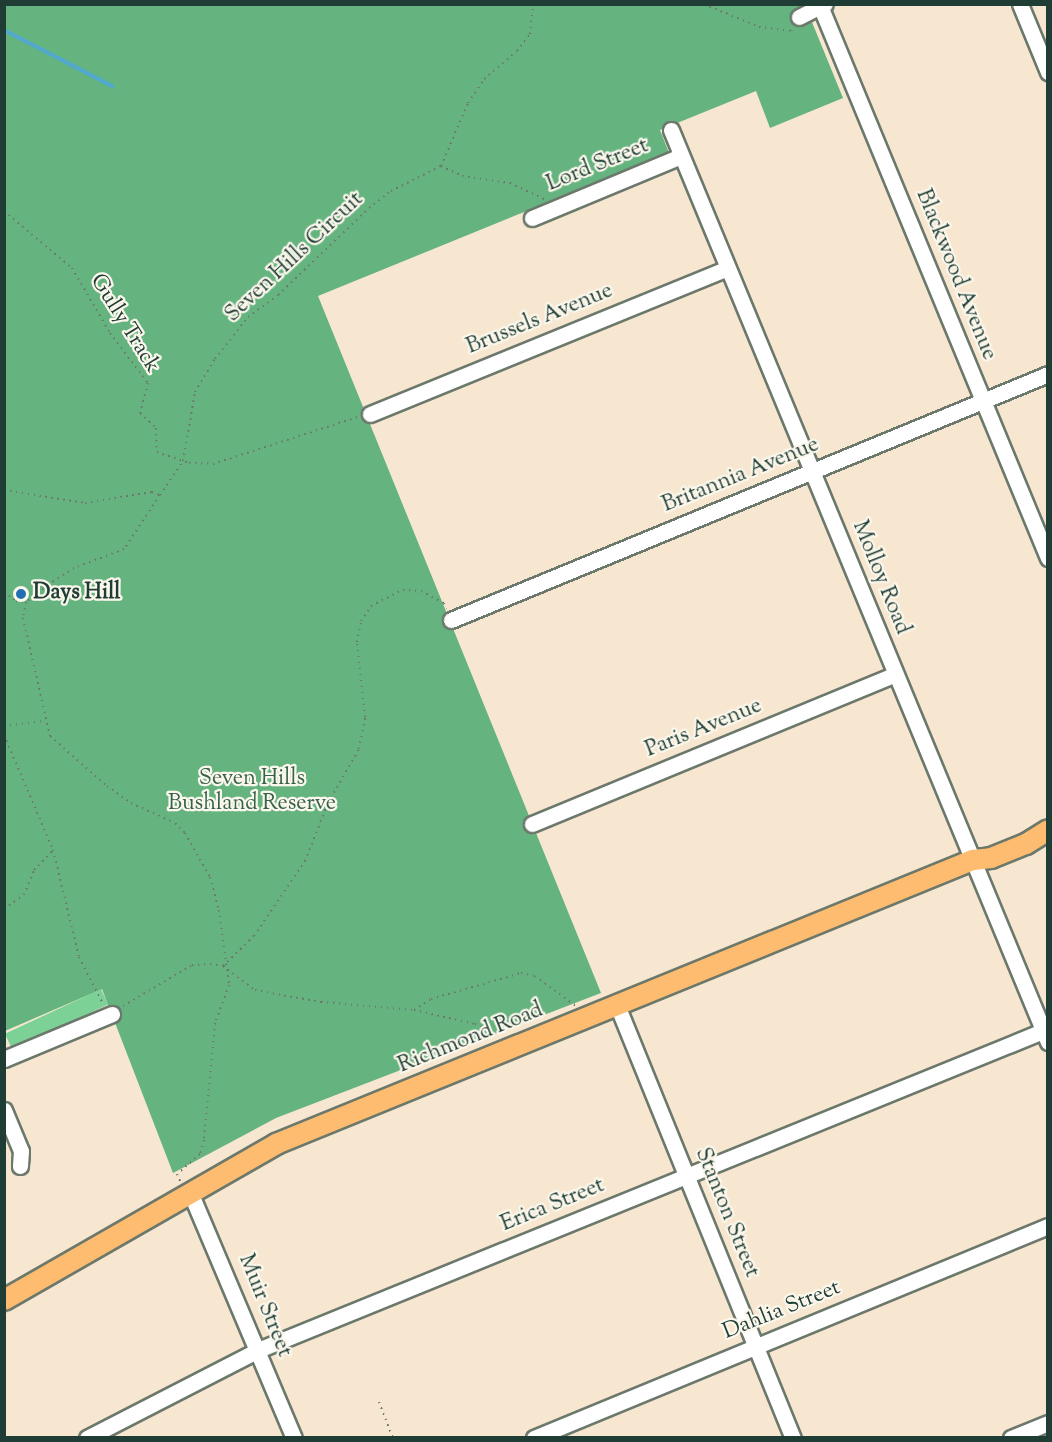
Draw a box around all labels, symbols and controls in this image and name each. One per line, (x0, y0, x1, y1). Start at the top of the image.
street label: Lord Street (543, 134, 653, 198)
street label: Blackwood Avenue (909, 186, 1001, 364)
street label: Seven Hills Circuit (220, 187, 370, 329)
street label: Gully Track (83, 270, 165, 378)
street label: Brussels Avenue (463, 279, 617, 361)
street label: Britannia Avenue (659, 433, 823, 519)
street label: Molloy Road (845, 517, 915, 639)
place label: Days Hill (33, 581, 120, 607)
marker: Days Hill (14, 587, 28, 601)
street label: Paris Avenue (642, 694, 766, 764)
park label: Seven Hills Bushland Reserve (168, 766, 336, 818)
street label: Richmond Road (395, 998, 547, 1080)
street label: Stanton Street (688, 1144, 764, 1282)
street label: Erica Street (497, 1173, 609, 1239)
street label: Muir Street (231, 1251, 297, 1361)
street label: Dahlia Street (719, 1275, 845, 1347)

